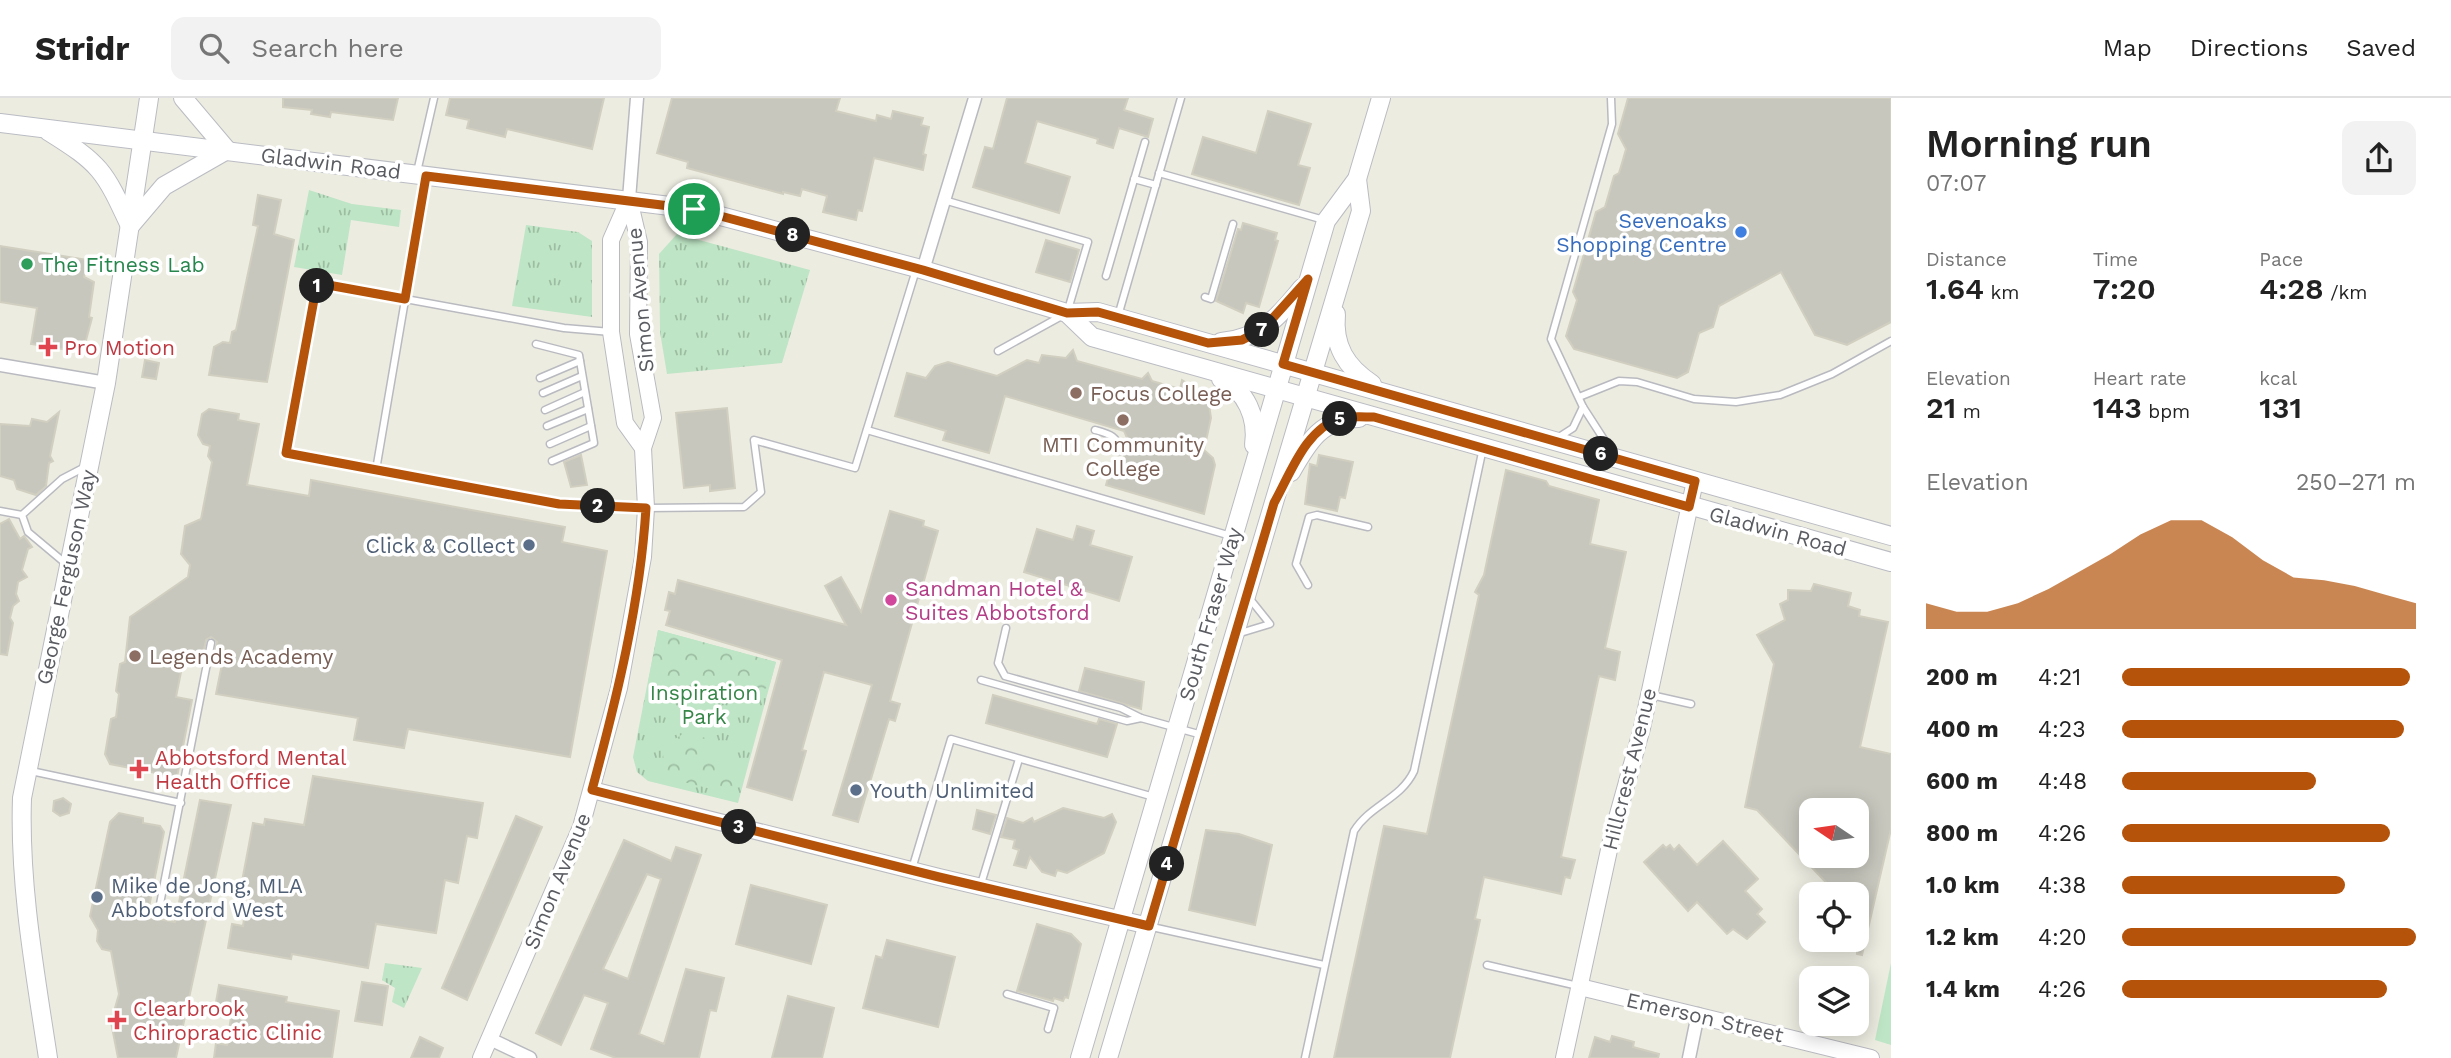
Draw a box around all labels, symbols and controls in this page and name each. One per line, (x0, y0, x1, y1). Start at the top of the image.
search box (171, 17, 661, 80)
text: Stridr (35, 29, 129, 68)
icon: search (195, 29, 233, 67)
text: Search here (251, 33, 404, 63)
text: Map (2103, 34, 2152, 62)
text: Directions (2190, 34, 2308, 62)
text: Saved (2346, 34, 2416, 62)
button: share (2342, 121, 2416, 195)
text: Morning run (1926, 122, 2152, 166)
street label: Gladwin Road (259, 142, 403, 184)
text: 07:07 (1926, 170, 1986, 197)
pin (664, 179, 724, 239)
icon: arrive (675, 190, 713, 228)
place label: Sevenoaks Shopping Centre (1556, 208, 1727, 257)
pin: 8 (776, 218, 810, 252)
text: 8 (787, 223, 798, 246)
marker: Sevenoaks Shopping Centre (1733, 224, 1749, 240)
street label: Simon Avenue (621, 227, 659, 373)
text: Distance (1926, 248, 2007, 271)
text: Time (2093, 248, 2138, 271)
text: Pace (2259, 248, 2303, 271)
place label: The Fitness Lab (41, 252, 205, 277)
marker: The Fitness Lab (19, 256, 35, 272)
pin: 1 (300, 268, 334, 304)
text: 1.64 (1926, 271, 1984, 306)
text: 7:20 (2093, 271, 2156, 306)
text: 4:28 (2259, 271, 2324, 306)
text: 1 (312, 274, 321, 297)
text: km (1984, 281, 2019, 304)
text: /km (2324, 281, 2367, 304)
pin: 7 (1244, 313, 1280, 348)
text: 7 (1256, 318, 1267, 341)
place label: Pro Motion (64, 335, 175, 360)
marker: Pro Motion (38, 337, 58, 357)
text: Elevation (1926, 367, 2011, 390)
text: Heart rate (2093, 367, 2187, 390)
text: kcal (2259, 367, 2297, 390)
place label: Focus College (1090, 381, 1232, 406)
marker: Focus College (1068, 385, 1084, 401)
text: 21 (1926, 390, 1956, 425)
text: 143 (2093, 390, 2142, 425)
text: 131 (2259, 390, 2302, 425)
text: m (1956, 400, 1981, 423)
text: bpm (2142, 400, 2190, 423)
pin: 5 (1322, 402, 1358, 436)
text: 5 (1334, 407, 1345, 430)
marker: MTI Community College (1115, 412, 1131, 428)
place label: MTI Community College (1042, 432, 1204, 481)
pin: 6 (1584, 436, 1618, 472)
text: 6 (1595, 442, 1606, 465)
street label: George Ferguson Way (31, 467, 101, 687)
text: Elevation (1926, 469, 2029, 496)
text: 250–271 m (2296, 469, 2416, 496)
pin: 2 (580, 488, 616, 524)
text: 2 (592, 494, 603, 517)
street label: Gladwin Road (1707, 501, 1849, 561)
street label: South Fraser Way (1173, 524, 1247, 704)
place label: Click & Collect (365, 533, 515, 558)
marker: Click & Collect (521, 537, 537, 553)
place label: Sandman Hotel & Suites Abbotsford (905, 576, 1090, 625)
marker: Sandman Hotel & Suites Abbotsford (883, 592, 899, 608)
place label: Legends Academy (149, 644, 334, 669)
marker: Legends Academy (127, 648, 143, 664)
text: 200 m (1926, 664, 1998, 691)
text: 4:21 (2038, 664, 2081, 691)
park label: Inspiration Park (650, 680, 758, 729)
street label: Hillcrest Avenue (1597, 685, 1661, 853)
text: 400 m (1926, 716, 1999, 743)
text: 4:23 (2038, 716, 2086, 743)
place label: Abbotsford Mental Health Office (155, 745, 347, 794)
marker: Abbotsford Mental Health Office (129, 759, 149, 779)
text: 600 m (1926, 768, 1998, 795)
text: 4:48 (2038, 768, 2087, 795)
place label: Youth Unlimited (870, 778, 1034, 803)
marker: Youth Unlimited (848, 782, 864, 798)
north arrow (1799, 798, 1869, 868)
map controls (1799, 798, 1869, 1036)
street label: Simon Avenue (518, 809, 596, 953)
pin: 3 (722, 810, 756, 844)
text: 3 (733, 815, 744, 838)
text: 800 m (1926, 820, 1998, 847)
text: 4:26 (2038, 820, 2086, 847)
pin: 4 (1150, 846, 1184, 882)
text: 4 (1160, 852, 1173, 875)
text: 1.0 km (1926, 872, 2000, 899)
text: 4:38 (2038, 872, 2086, 899)
place label: Mike de Jong, MLA Abbotsford West (111, 873, 303, 922)
button: locate (1799, 882, 1869, 952)
marker: Mike de Jong, MLA Abbotsford West (89, 889, 105, 905)
text: 1.2 km (1926, 924, 1999, 951)
text: 4:20 (2038, 924, 2087, 951)
button: layers (1799, 966, 1869, 1036)
text: 1.4 km (1926, 976, 2000, 1003)
text: 4:26 (2038, 976, 2086, 1003)
street label: Emerson Street (1624, 987, 1786, 1047)
place label: Clearbrook Chiropractic Clinic (133, 996, 322, 1045)
marker: Clearbrook Chiropractic Clinic (107, 1010, 127, 1030)

